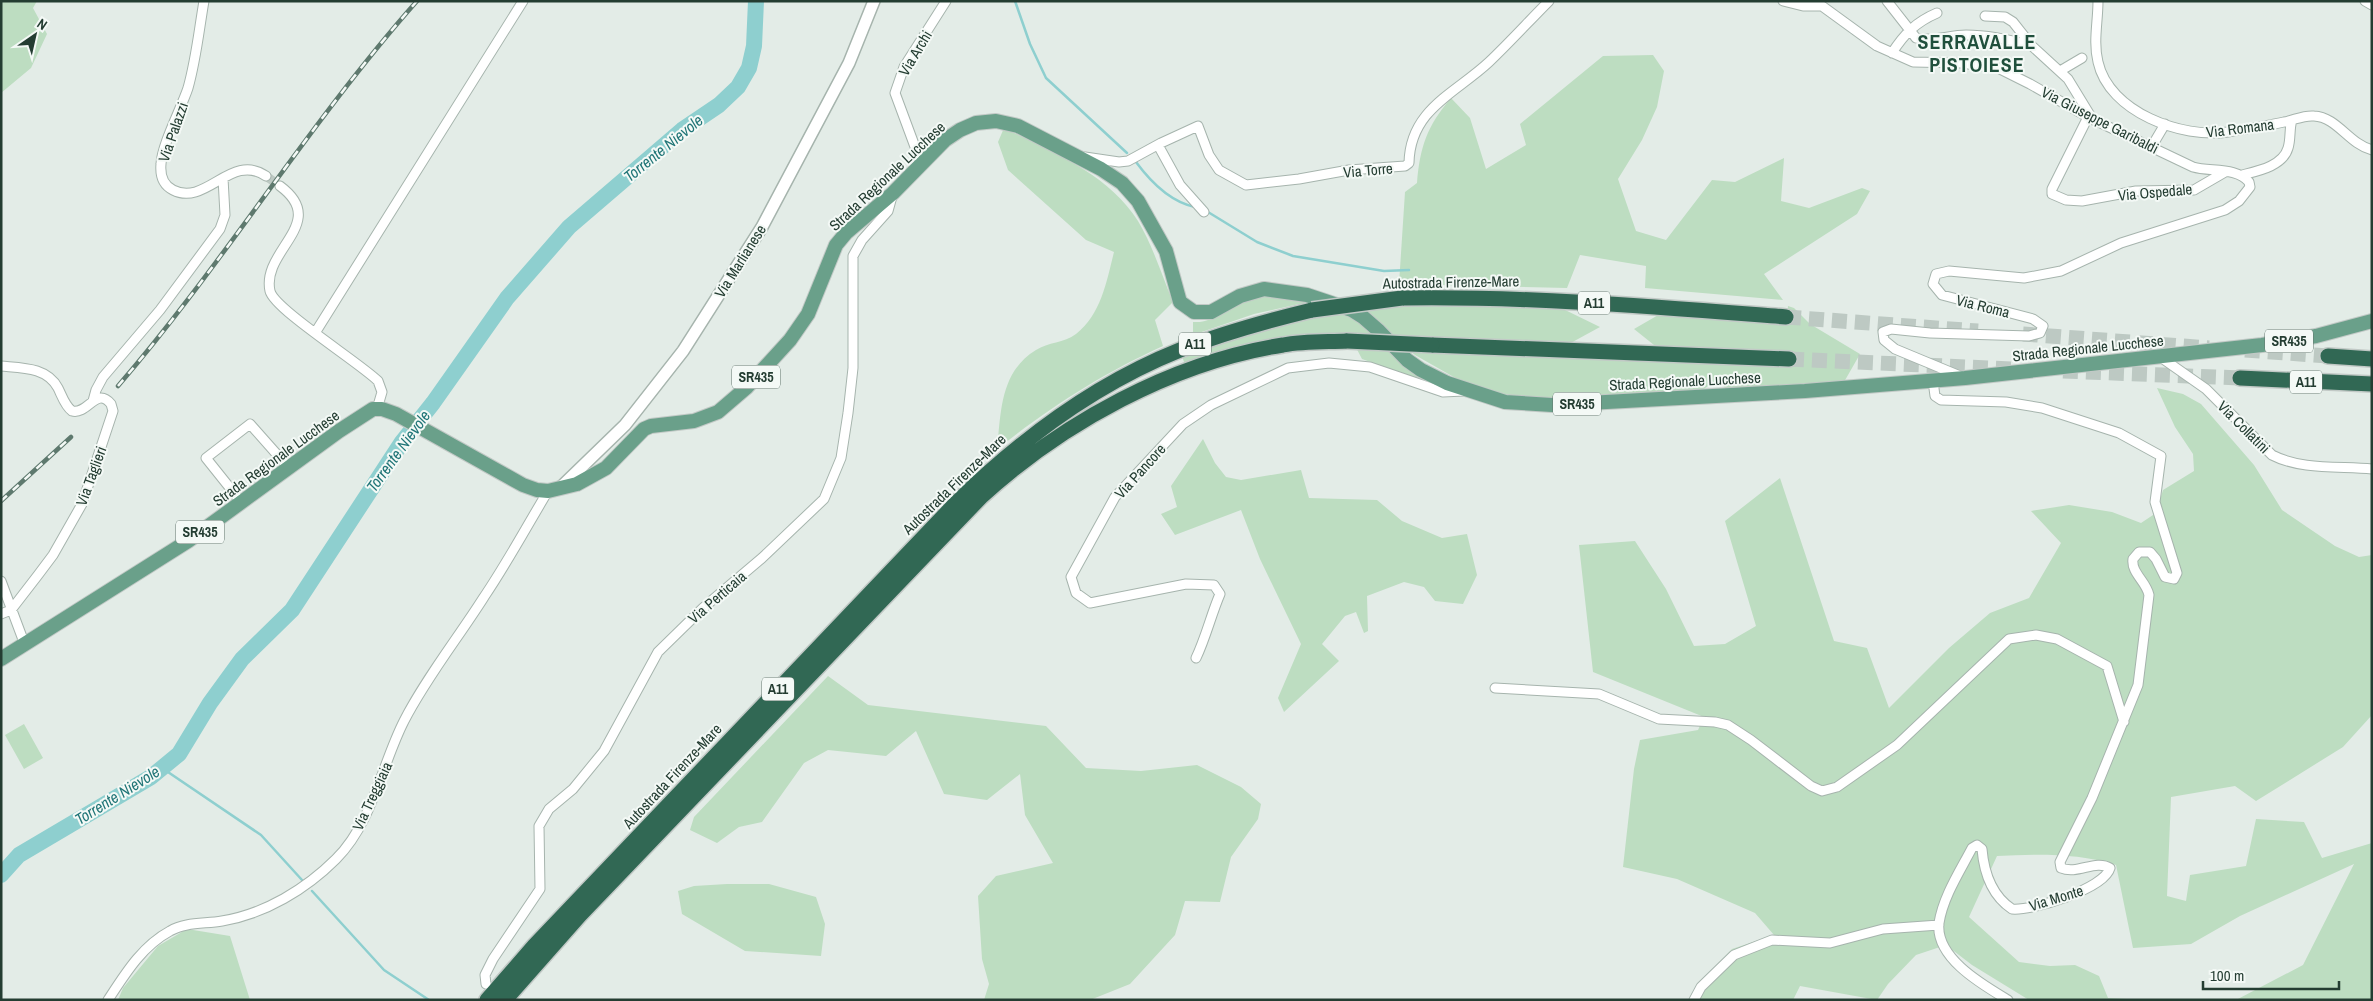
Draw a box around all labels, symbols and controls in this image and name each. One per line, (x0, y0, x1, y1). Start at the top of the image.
north arrow (10, 10, 60, 60)
text: N (34, 14, 51, 34)
street label: Via Archi (893, 26, 937, 80)
district label: SERRAVALLE PISTOIESE (1918, 28, 2036, 78)
street label: Via Giuseppe Garibaldi (2038, 81, 2162, 159)
street label: Via Palazzi (153, 99, 193, 165)
water label: Torrente Nievole (619, 109, 707, 187)
street label: Via Romana (2205, 113, 2275, 143)
street label: Strada Regionale Lucchese (824, 116, 950, 235)
street label: Via Torre (1342, 157, 1394, 183)
street label: Via Ospedale (2117, 178, 2193, 206)
street label: Via Marlianese (709, 220, 771, 302)
street label: Autostrada Firenze-Mare (1381, 270, 1520, 294)
street label: Via Roma (1954, 289, 2012, 323)
road number: A11 (1578, 292, 1610, 314)
street label: Strada Regionale Lucchese (2011, 330, 2165, 366)
road number: SR435 (2265, 330, 2313, 352)
road number: A11 (1179, 332, 1211, 356)
road number: SR435 (732, 366, 780, 388)
street label: Strada Regionale Lucchese (1609, 367, 1762, 395)
road number: A11 (2290, 371, 2322, 394)
road number: SR435 (1553, 392, 1601, 416)
street label: Via Collatini (2213, 396, 2275, 458)
street label: Strada Regionale Lucchese (208, 405, 344, 511)
water label: Torrente Nievole (361, 406, 435, 496)
street label: Autostrada Firenze-Mare (897, 429, 1011, 540)
street label: Via Pancore (1110, 439, 1170, 503)
street label: Via Taglieri (71, 443, 111, 509)
road number: SR435 (176, 520, 224, 544)
street label: Via Perticaia (683, 566, 751, 628)
road number: A11 (762, 678, 794, 701)
street label: Autostrada Firenze-Mare (617, 719, 726, 834)
street label: Via Treggiaia (347, 758, 397, 834)
water label: Torrente Nievole (70, 760, 164, 830)
street label: Via Monte (2026, 880, 2086, 916)
scale bar (2203, 958, 2339, 990)
text: 100 m (2210, 965, 2244, 986)

